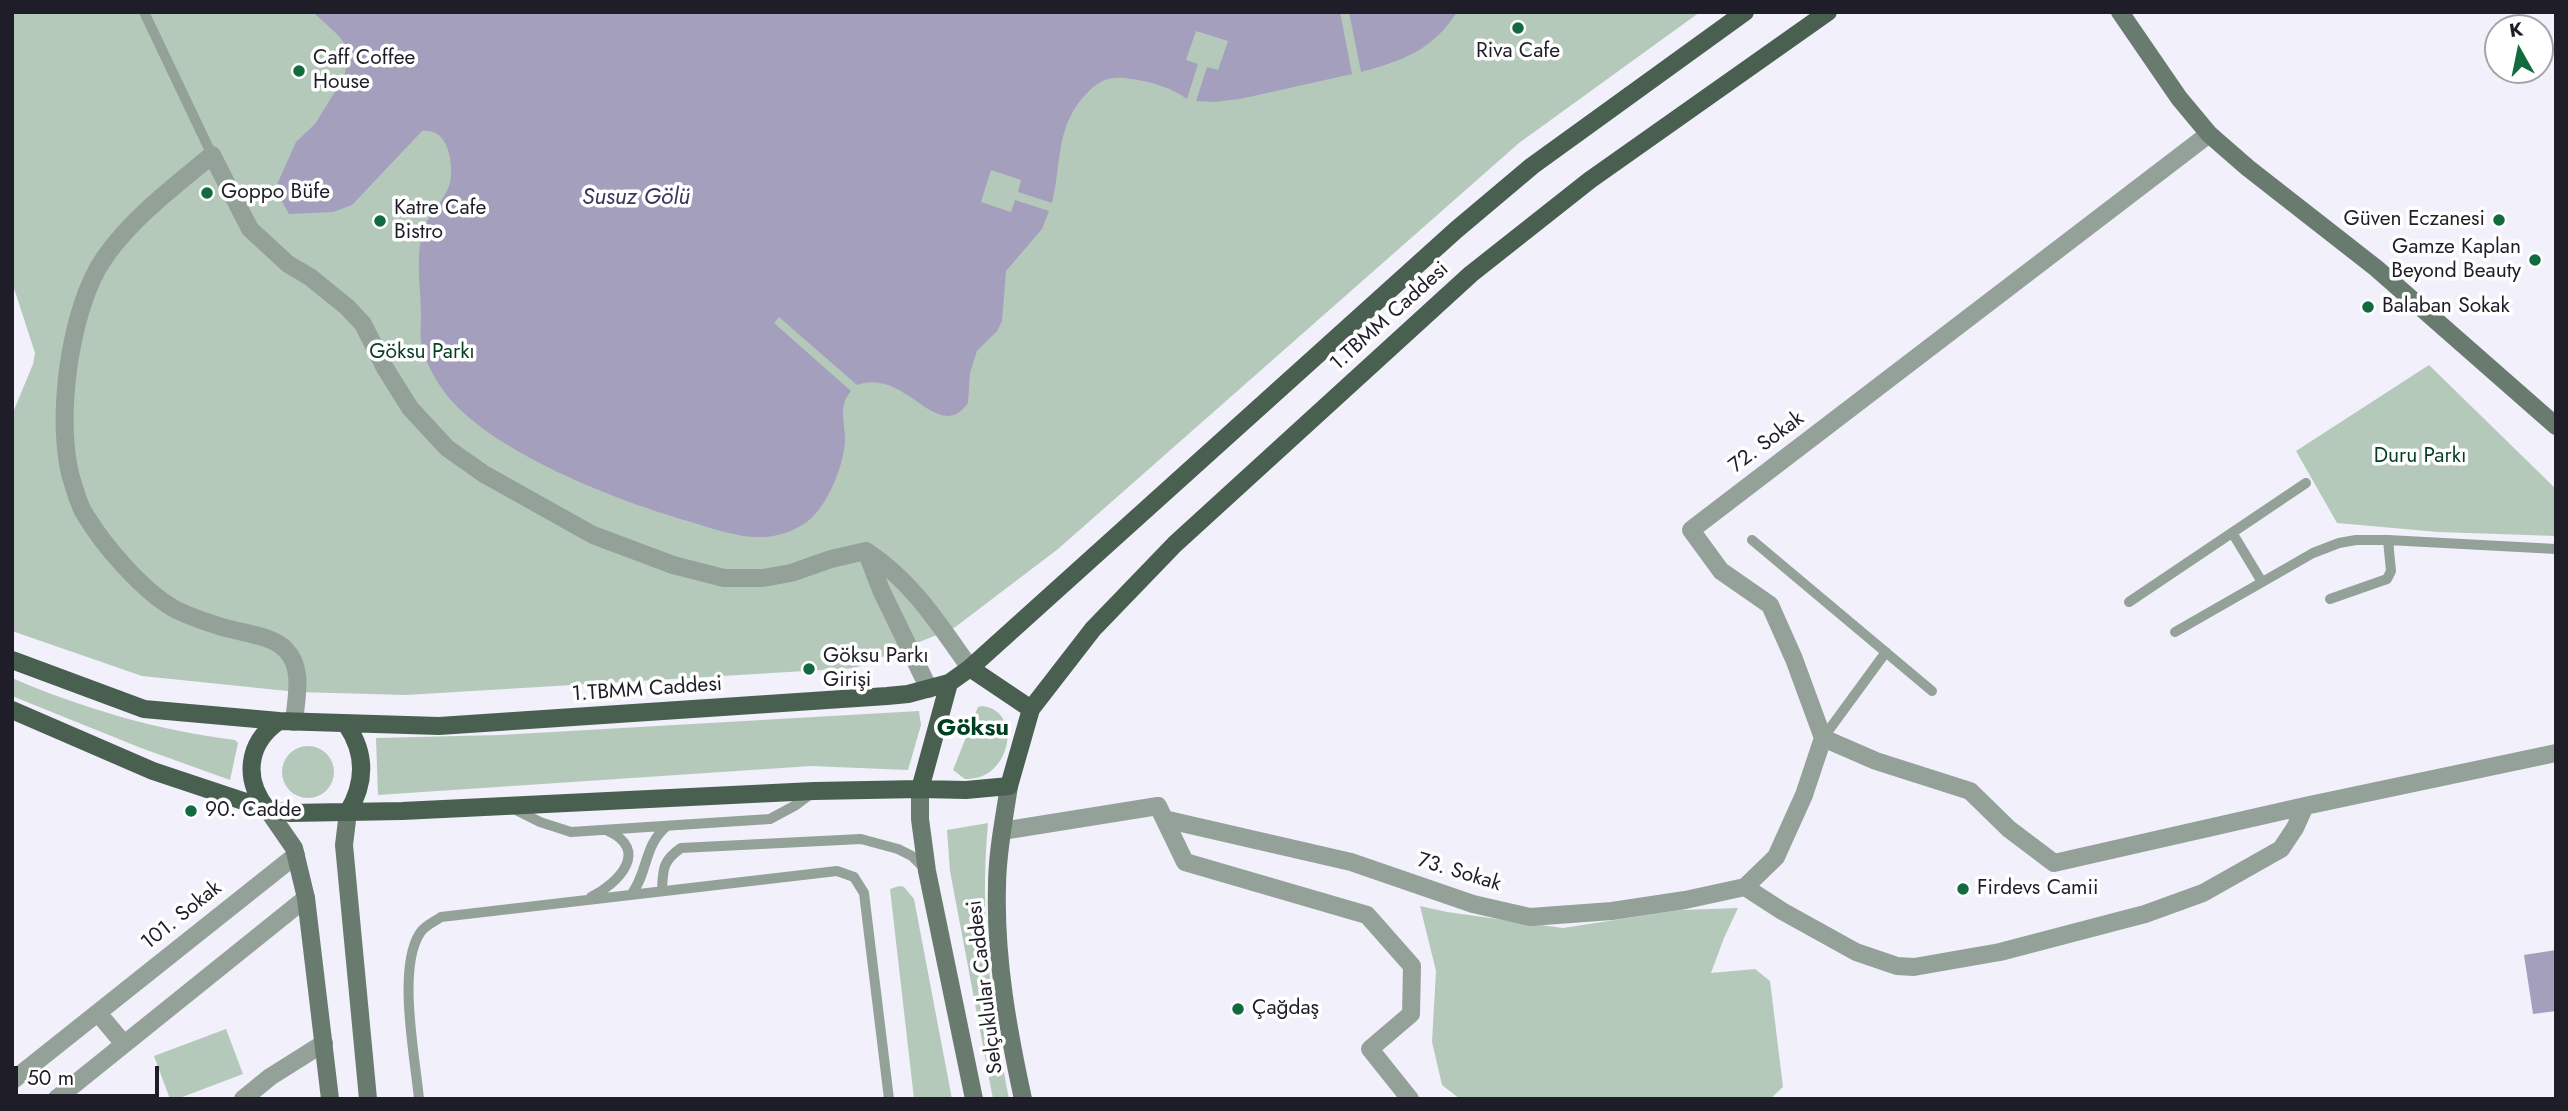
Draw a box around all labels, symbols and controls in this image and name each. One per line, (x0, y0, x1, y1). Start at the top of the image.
north arrow (2484, 14, 2554, 84)
text: K (2507, 15, 2525, 44)
marker: Riva Cafe (1510, 20, 1526, 36)
place label: Riva Cafe (1476, 39, 1560, 65)
place label: Caff Coffee House (313, 46, 415, 96)
marker: Caff Coffee House (291, 63, 307, 79)
place label: Goppo Büfe (221, 180, 330, 206)
water label: Susuz Gölü (582, 184, 690, 212)
marker: Goppo Büfe (199, 185, 215, 201)
place label: Katre Cafe Bistro (394, 196, 486, 246)
place label: Güven Eczanesi (2344, 207, 2485, 233)
marker: Güven Eczanesi (2491, 212, 2507, 228)
marker: Katre Cafe Bistro (372, 213, 388, 229)
place label: Gamze Kaplan Beyond Beauty (2391, 235, 2521, 285)
marker: Gamze Kaplan Beyond Beauty (2527, 252, 2543, 268)
street label: 1.TBMM Caddesi (1326, 257, 1454, 377)
place label: Balaban Sokak (2382, 294, 2510, 320)
marker: Balaban Sokak (2360, 299, 2376, 315)
park label: Göksu Parkı (369, 340, 475, 366)
street label: 72. Sokak (1725, 407, 1809, 479)
park label: Duru Parkı (2374, 444, 2466, 470)
place label: Göksu Parkı Girişi (823, 644, 929, 694)
marker: Göksu Parkı Girişi (801, 661, 817, 677)
street label: 1.TBMM Caddesi (571, 672, 723, 708)
district label: Göksu (937, 715, 1009, 743)
place label: 90. Cadde (205, 798, 302, 824)
marker: 90. Cadde (183, 803, 199, 819)
street label: 73. Sokak (1414, 848, 1504, 898)
street label: 101. Sokak (137, 876, 227, 956)
place label: Firdevs Camii (1977, 876, 2098, 902)
marker: Firdevs Camii (1955, 881, 1971, 897)
street label: Selçuklular Caddesi (963, 899, 1009, 1075)
place label: Çağdaş (1252, 996, 1319, 1022)
marker: Çağdaş (1230, 1001, 1246, 1017)
scale bar (18, 1052, 163, 1096)
text: 50 m (27, 1063, 74, 1093)

